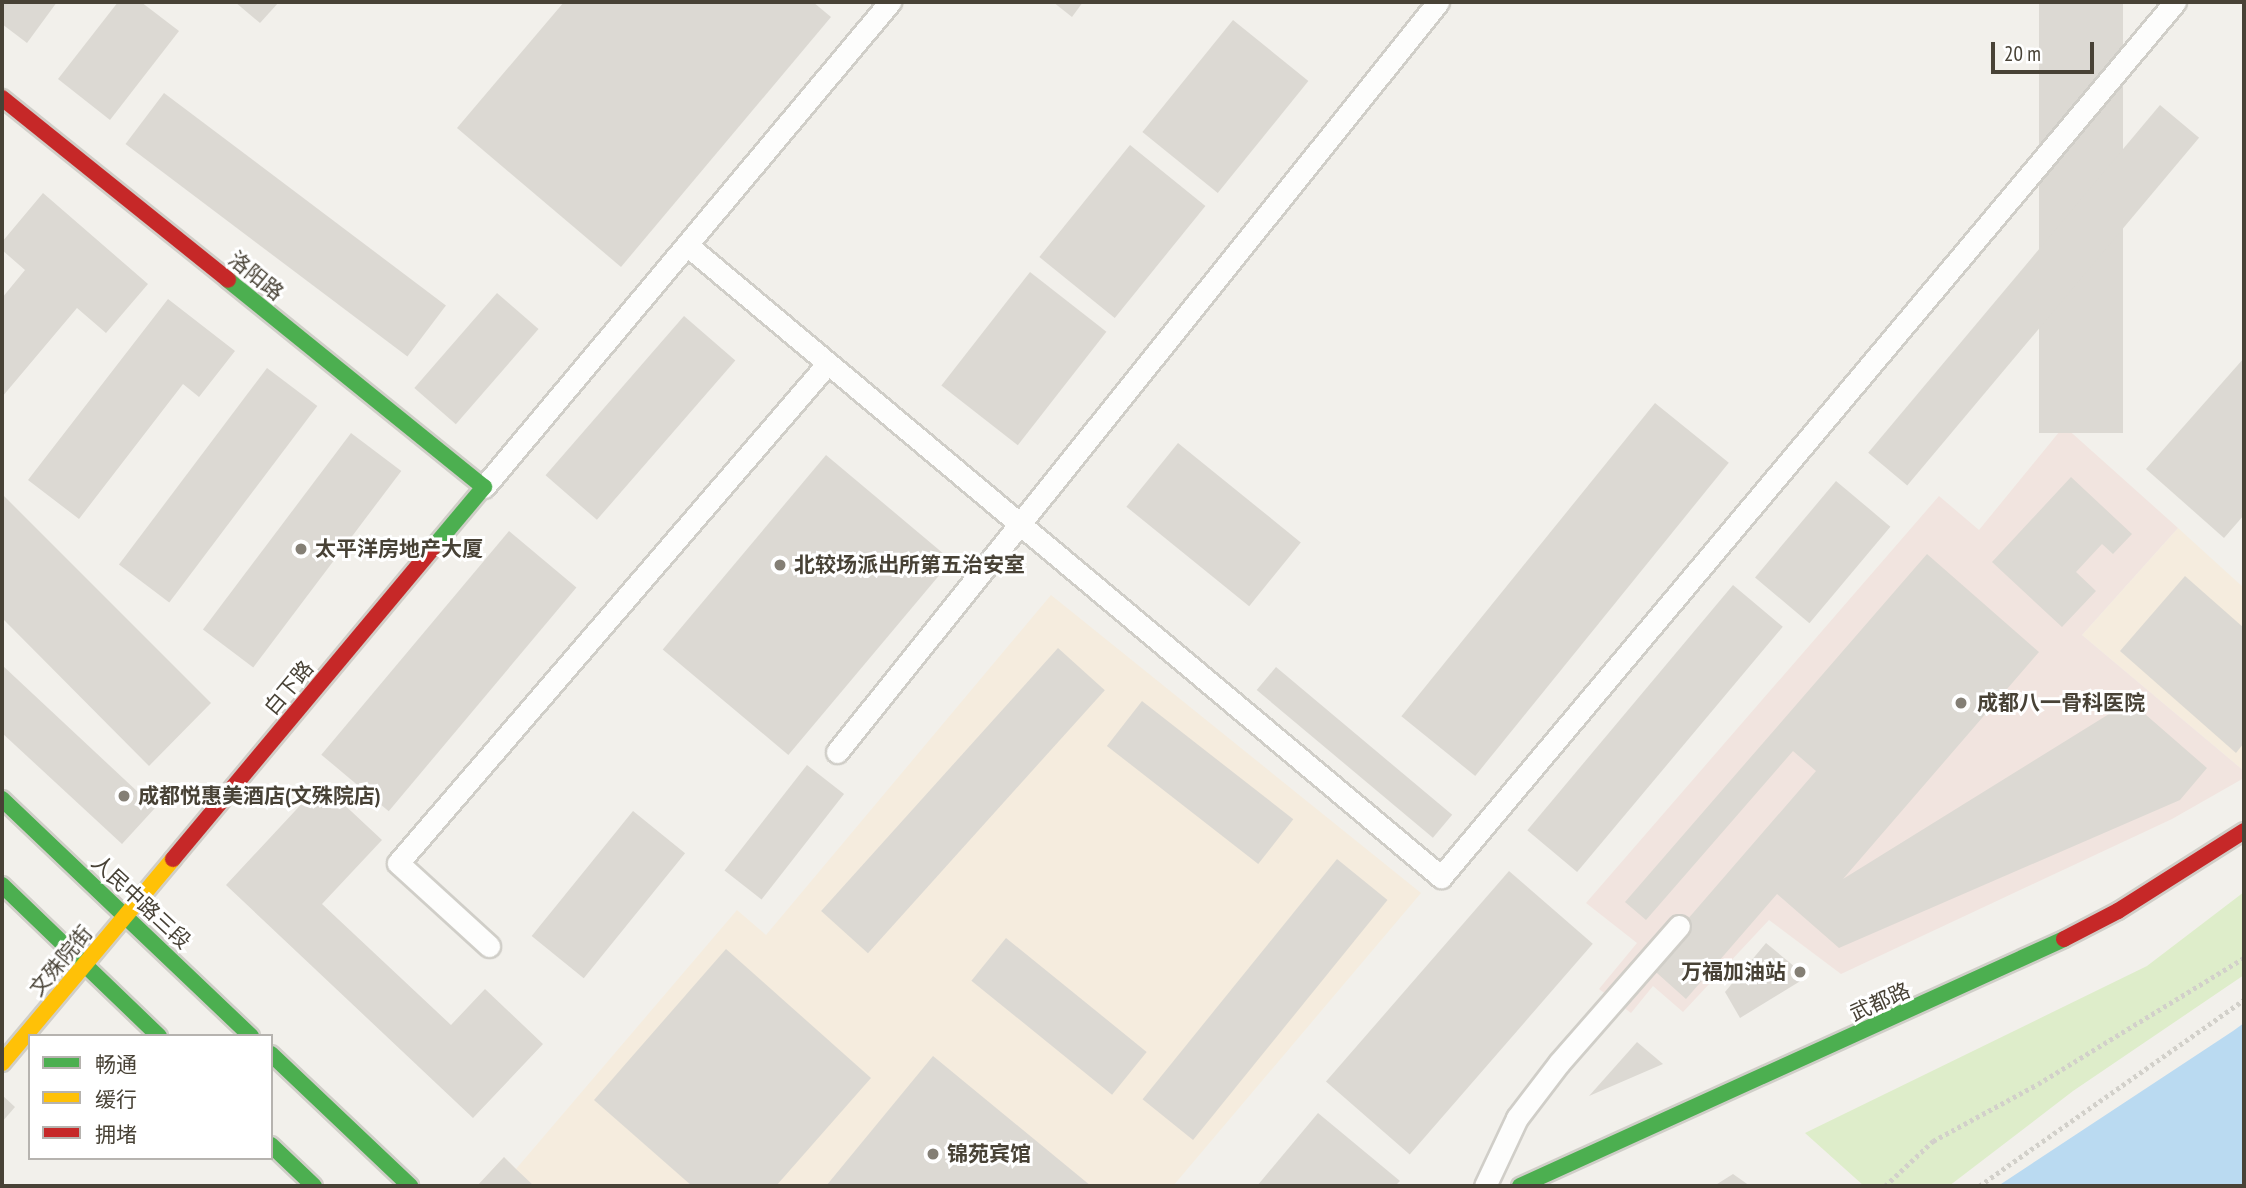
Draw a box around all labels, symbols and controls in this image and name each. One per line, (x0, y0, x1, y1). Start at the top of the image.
scale bar (1994, 28, 2097, 72)
text: 20 m (2004, 40, 2041, 67)
street label: 洛阳路 (224, 246, 288, 306)
place label: 太平洋房地产大厦 (315, 536, 483, 562)
marker: 太平洋房地产大厦 (293, 541, 309, 557)
place label: 北较场派出所第五治安室 (794, 552, 1025, 578)
marker: 北较场派出所第五治安室 (772, 557, 788, 573)
street label: 白下路 (259, 656, 319, 720)
place label: 成都八一骨科医院 (1977, 690, 2145, 716)
marker: 成都八一骨科医院 (1951, 693, 1971, 713)
place label: 成都悦惠美酒店(文殊院店) (138, 783, 381, 809)
marker: 成都悦惠美酒店(文殊院店) (116, 788, 132, 804)
street label: 人民中路三段 (86, 850, 196, 954)
street label: 文殊院街 (24, 921, 98, 1001)
place label: 万福加油站 (1681, 959, 1786, 985)
marker: 万福加油站 (1792, 964, 1808, 980)
street label: 武都路 (1846, 978, 1914, 1026)
legend (28, 1034, 273, 1160)
text: 畅通 (95, 1051, 137, 1078)
text: 缓行 (95, 1086, 137, 1113)
text: 拥堵 (95, 1121, 137, 1148)
place label: 锦苑宾馆 (947, 1141, 1031, 1167)
marker: 锦苑宾馆 (925, 1146, 941, 1162)

